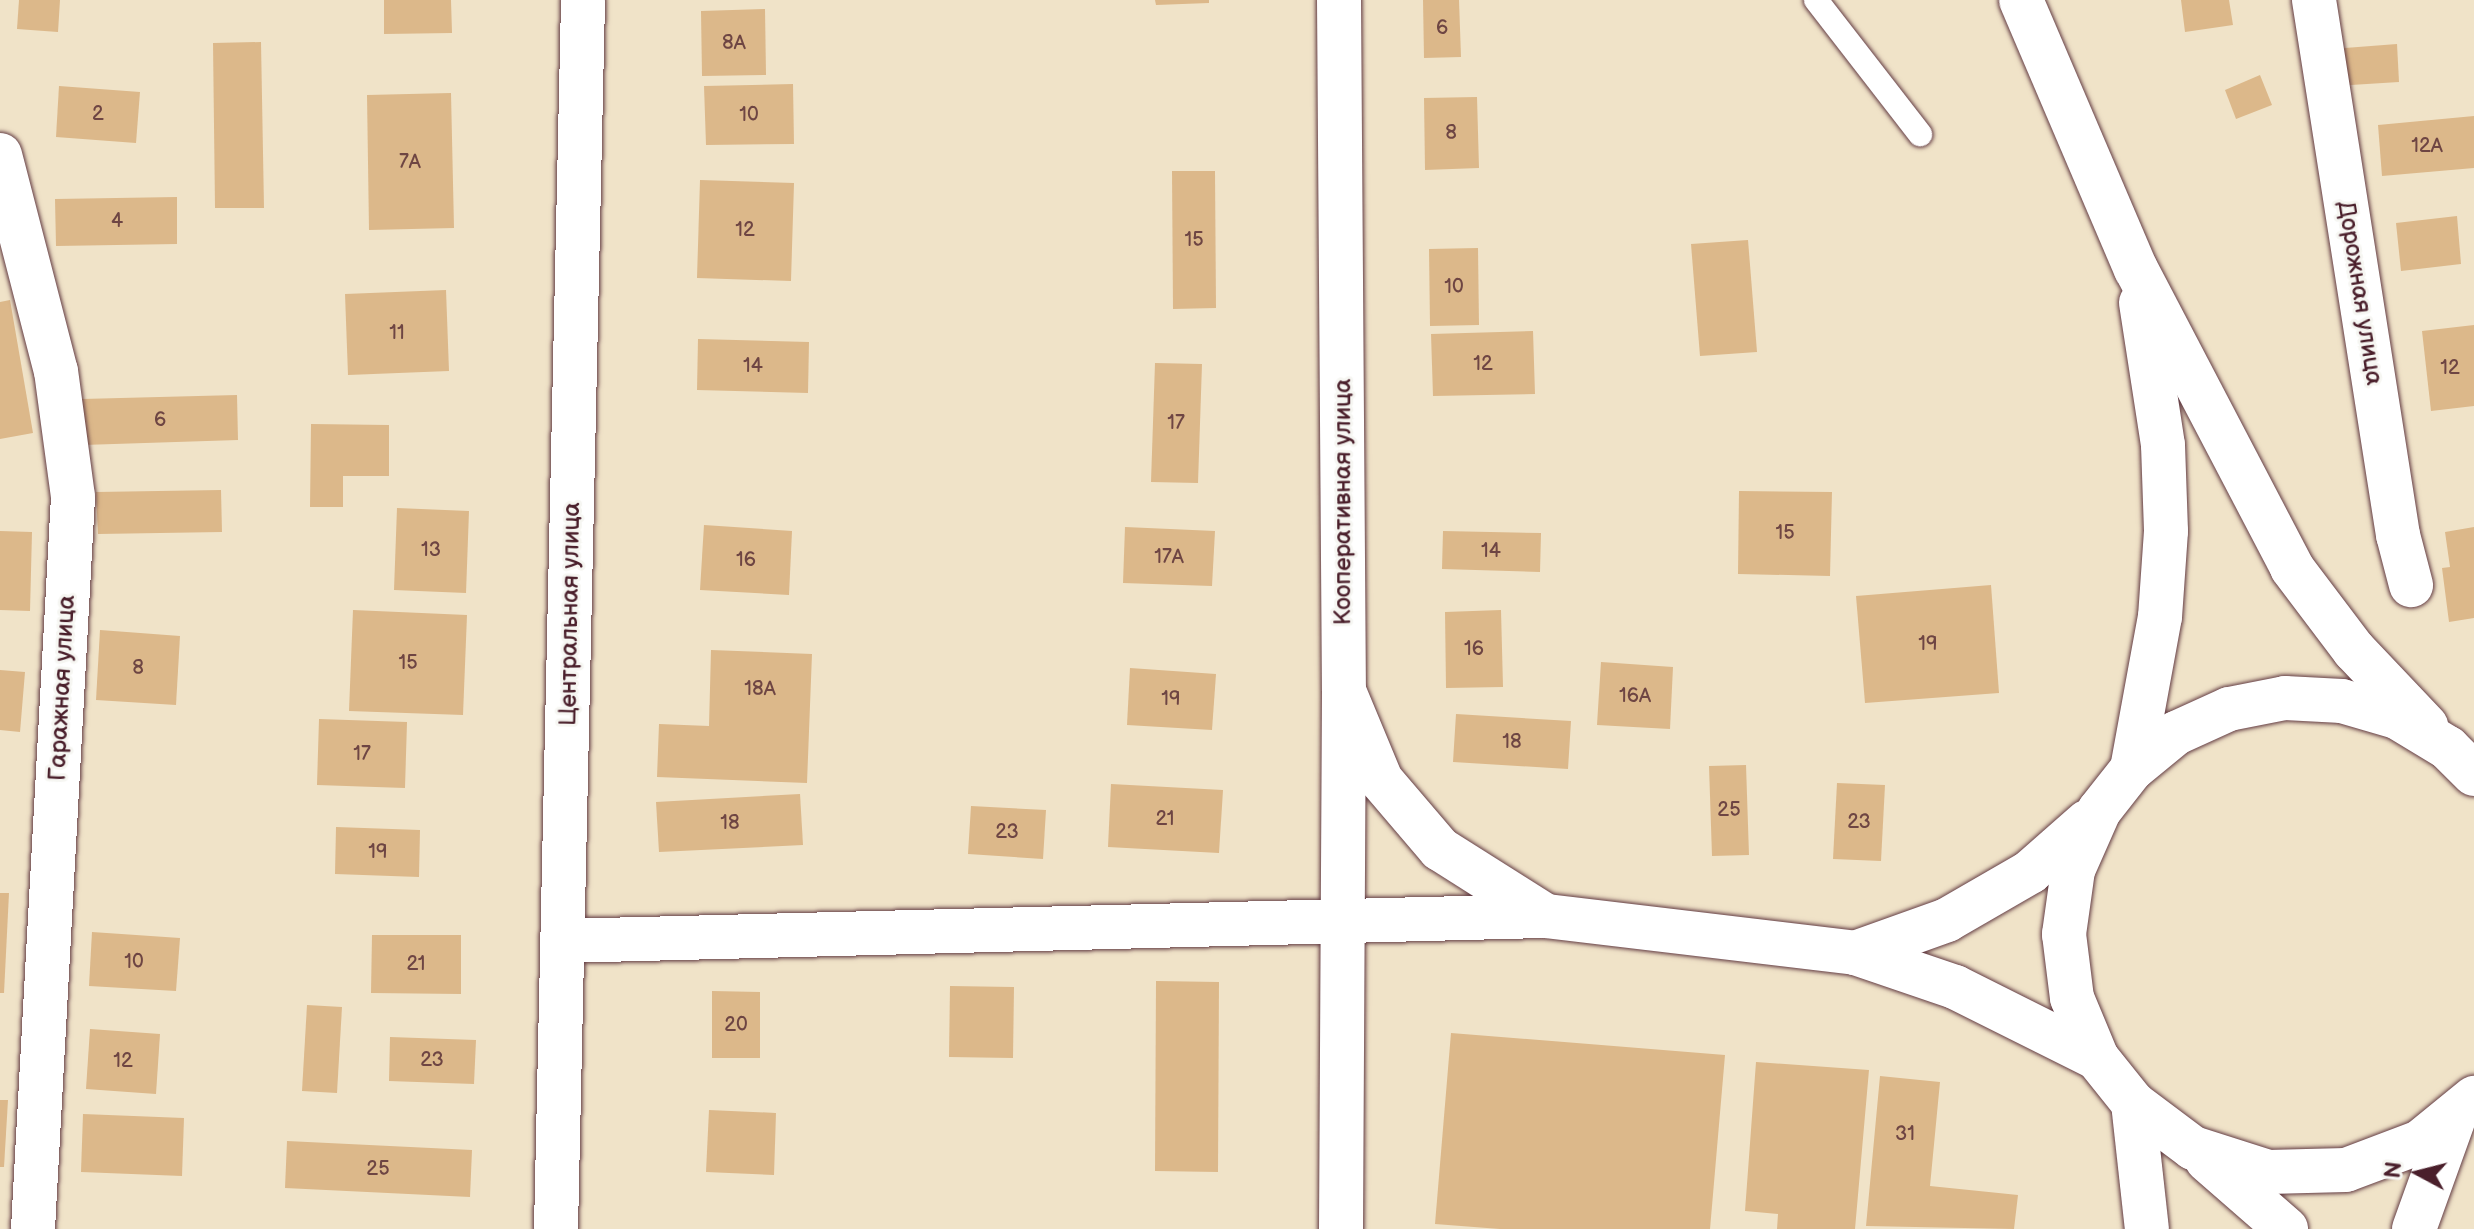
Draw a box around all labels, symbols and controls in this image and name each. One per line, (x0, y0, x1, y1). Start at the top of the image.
house number: 6 (1436, 16, 1448, 40)
house number: 8А (722, 31, 746, 55)
house number: 2 (92, 102, 104, 126)
house number: 10 (739, 103, 759, 127)
house number: 8 (1445, 121, 1457, 145)
house number: 12А (2411, 134, 2443, 158)
house number: 7А (399, 150, 421, 174)
street label: Дорожная улица (2331, 199, 2389, 387)
house number: 4 (111, 209, 123, 233)
house number: 12 (735, 218, 755, 242)
house number: 15 (1184, 228, 1204, 252)
house number: 10 (1444, 275, 1464, 299)
house number: 11 (389, 321, 405, 345)
house number: 12 (1473, 352, 1493, 376)
house number: 14 (743, 354, 763, 378)
house number: 12 (2440, 356, 2460, 380)
street label: Кооперативная улица (1329, 379, 1357, 625)
house number: 6 (154, 408, 166, 432)
house number: 17 (1167, 411, 1185, 435)
street label: Центральная улица (554, 502, 586, 726)
house number: 15 (1775, 521, 1795, 545)
house number: 13 (421, 538, 441, 562)
house number: 14 (1481, 539, 1501, 563)
house number: 17А (1154, 545, 1184, 569)
house number: 16 (736, 548, 756, 572)
street label: Гаражная улица (43, 594, 81, 782)
house number: 19 (1918, 632, 1938, 656)
house number: 16 (1464, 637, 1484, 661)
house number: 15 (398, 651, 418, 675)
house number: 8 (132, 656, 144, 680)
house number: 18А (744, 677, 776, 701)
house number: 16А (1619, 684, 1651, 708)
house number: 19 (1161, 687, 1181, 711)
house number: 18 (1502, 730, 1522, 754)
house number: 17 (353, 742, 371, 766)
house number: 25 (1717, 798, 1741, 822)
house number: 21 (1155, 807, 1175, 831)
house number: 23 (1847, 810, 1871, 834)
house number: 18 (720, 811, 740, 835)
house number: 23 (995, 820, 1019, 844)
house number: 19 (368, 840, 388, 864)
house number: 10 (124, 950, 144, 974)
house number: 21 (406, 952, 426, 976)
house number: 20 (724, 1013, 748, 1037)
house number: 23 (420, 1048, 444, 1072)
house number: 12 (113, 1049, 133, 1073)
house number: 31 (1895, 1122, 1915, 1146)
north arrow (2378, 1133, 2458, 1213)
house number: 25 (366, 1157, 390, 1181)
text: N (2379, 1160, 2408, 1180)

